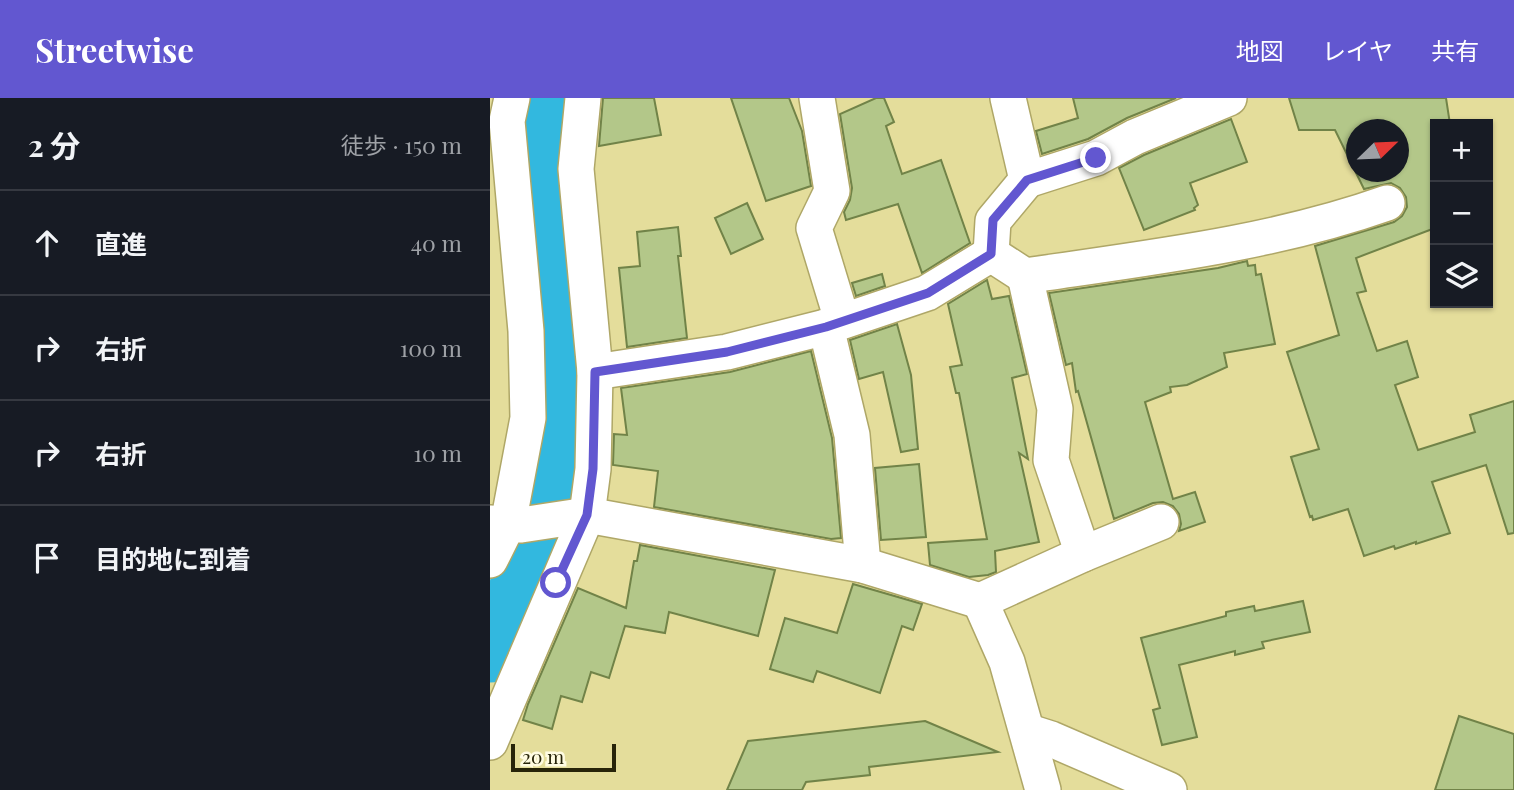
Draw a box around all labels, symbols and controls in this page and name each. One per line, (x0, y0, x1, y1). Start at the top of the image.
text: Streetwise (35, 27, 194, 71)
text: 地図 (1236, 34, 1284, 66)
text: レイヤ (1322, 34, 1393, 66)
text: 共有 (1431, 34, 1479, 66)
north arrow (1346, 119, 1409, 182)
map controls (1430, 119, 1493, 308)
button: + (1430, 119, 1493, 182)
text: 2 分 (28, 125, 80, 165)
text: 徒歩 · 150 m (341, 129, 462, 160)
route end (1080, 142, 1111, 173)
button: − (1430, 182, 1493, 245)
icon: ahead (28, 224, 66, 262)
text: 直進 (95, 226, 147, 261)
text: 40 m (411, 227, 462, 258)
button: layers (1430, 245, 1493, 308)
icon: right (28, 329, 66, 367)
text: 右折 (95, 331, 147, 366)
text: 100 m (400, 332, 462, 363)
icon: right (28, 434, 66, 472)
text: 右折 (95, 436, 147, 471)
text: 10 m (414, 437, 462, 468)
icon: arrive (28, 539, 66, 577)
text: 目的地に到着 (95, 541, 251, 576)
route start (540, 567, 571, 598)
scale bar (511, 741, 616, 773)
text: 20 m (522, 743, 564, 769)

